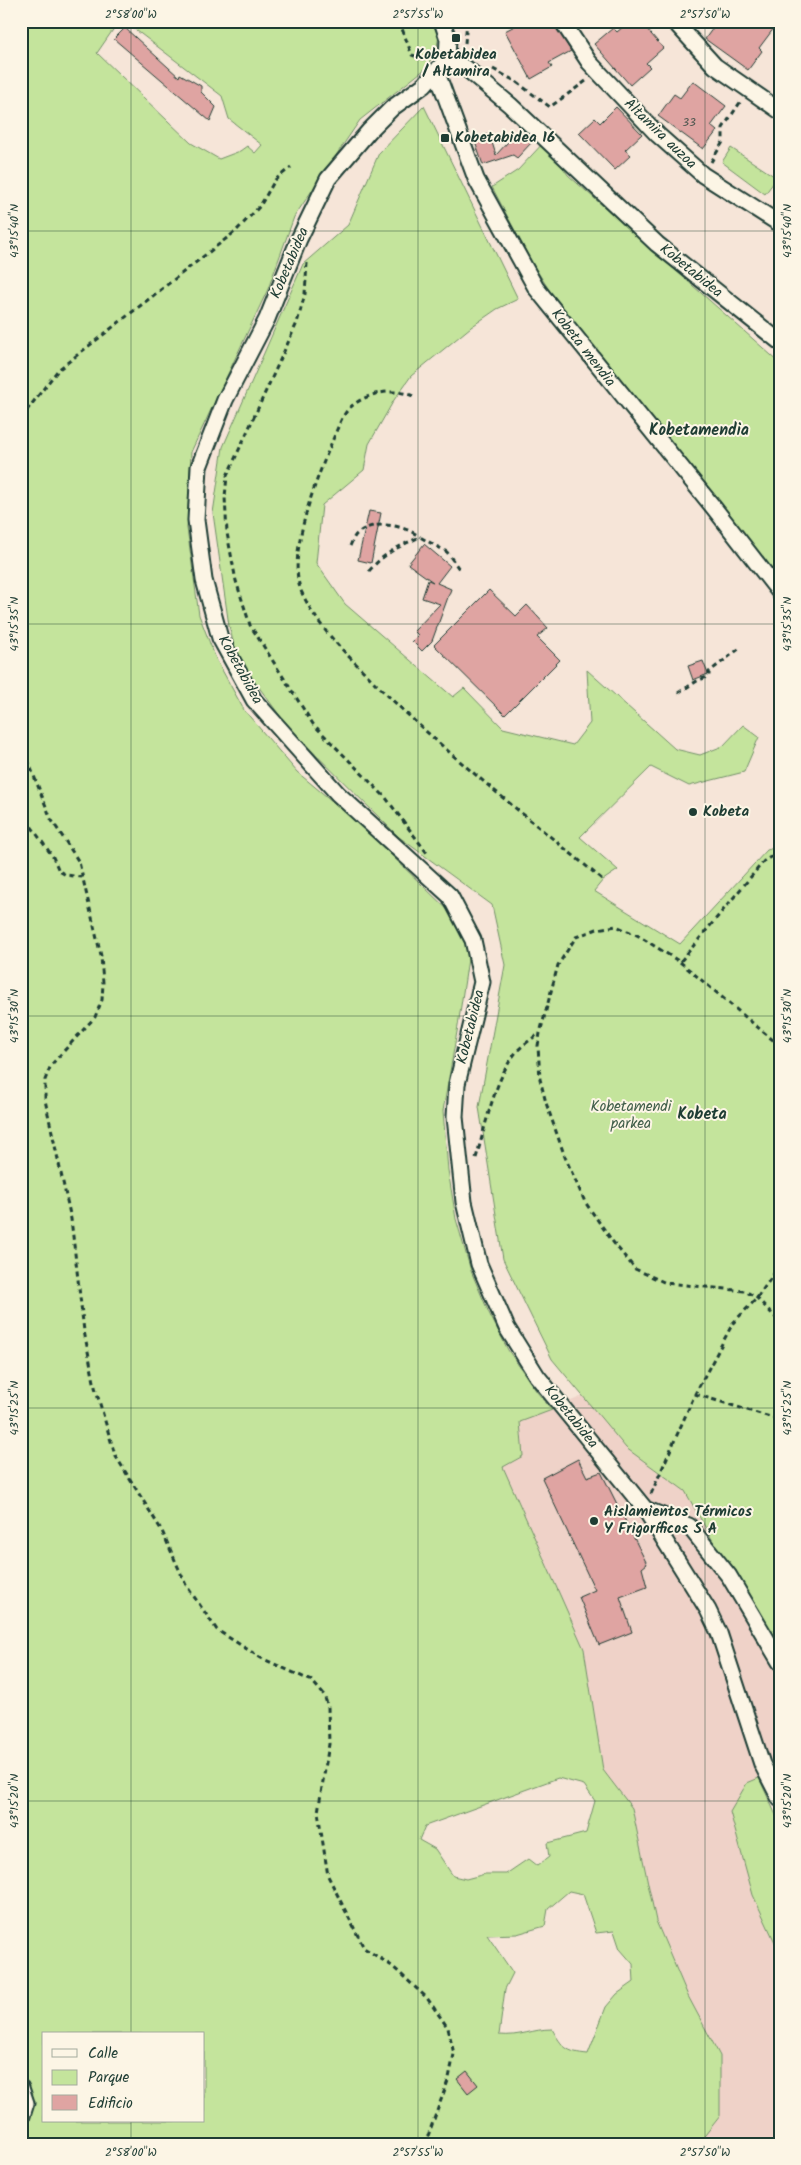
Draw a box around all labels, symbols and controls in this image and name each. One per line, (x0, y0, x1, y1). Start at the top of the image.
text: 2°58'00"W (105, 5, 157, 24)
text: 2°57'55"W (392, 5, 444, 24)
text: 2°57'50"W (680, 5, 730, 24)
marker: Kobetabidea / Altamira (450, 32, 462, 44)
place label: Kobetabidea / Altamira (415, 43, 497, 84)
street label: Altamira auzoa (618, 93, 702, 175)
house number: 33 (682, 113, 696, 132)
place label: Kobetabidea 16 (455, 126, 555, 150)
marker: Kobetabidea 16 (439, 132, 451, 144)
text: 43°15'40"N (5, 204, 24, 258)
text: 43°15'40"N (778, 204, 797, 258)
street label: Kobetabidea (264, 223, 316, 303)
street label: Kobetabidea (654, 238, 728, 304)
street label: Kobeta mendia (545, 304, 621, 392)
district label: Kobetamendia (649, 418, 749, 443)
text: 43°15'35"N (5, 597, 24, 651)
text: 43°15'35"N (778, 597, 797, 651)
street label: Kobetabidea (211, 631, 269, 709)
place label: Kobeta (703, 800, 749, 824)
marker: Kobeta (687, 806, 699, 818)
street label: Kobetabidea (450, 987, 492, 1067)
text: 43°15'30"N (5, 989, 24, 1043)
text: 43°15'30"N (778, 989, 797, 1043)
park label: Kobetamendi parkea (591, 1095, 673, 1136)
district label: Kobeta (677, 1102, 727, 1127)
street label: Kobetabidea (538, 1380, 604, 1454)
text: 43°15'25"N (5, 1381, 24, 1436)
text: 43°15'25"N (778, 1381, 797, 1436)
place label: Aislamientos Térmicos Y Frigoríficos S A (604, 1500, 752, 1541)
marker: Aislamientos Térmicos Y Frigoríficos S A (588, 1515, 600, 1527)
text: 43°15'20"N (5, 1774, 24, 1828)
text: 43°15'20"N (778, 1774, 797, 1828)
legend (42, 2032, 205, 2122)
text: Calle (88, 2042, 118, 2066)
text: Parque (88, 2066, 129, 2090)
text: Edificio (88, 2092, 133, 2116)
text: 2°58'00"W (105, 2143, 157, 2162)
text: 2°57'55"W (392, 2143, 444, 2162)
text: 2°57'50"W (680, 2143, 730, 2162)

